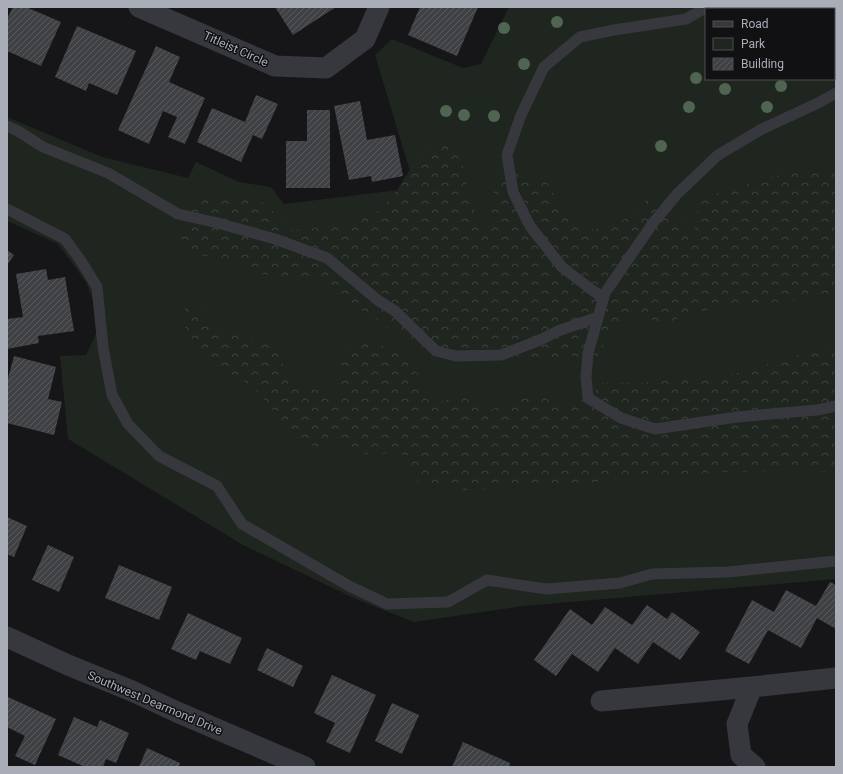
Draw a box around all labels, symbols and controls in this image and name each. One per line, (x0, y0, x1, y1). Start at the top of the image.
legend (705, 8, 835, 80)
text: Road (741, 17, 769, 31)
street label: Titleist Circle (201, 28, 271, 70)
text: Park (741, 37, 766, 51)
text: Building (741, 57, 784, 71)
street label: Southwest Dearmond Drive (85, 668, 225, 738)

